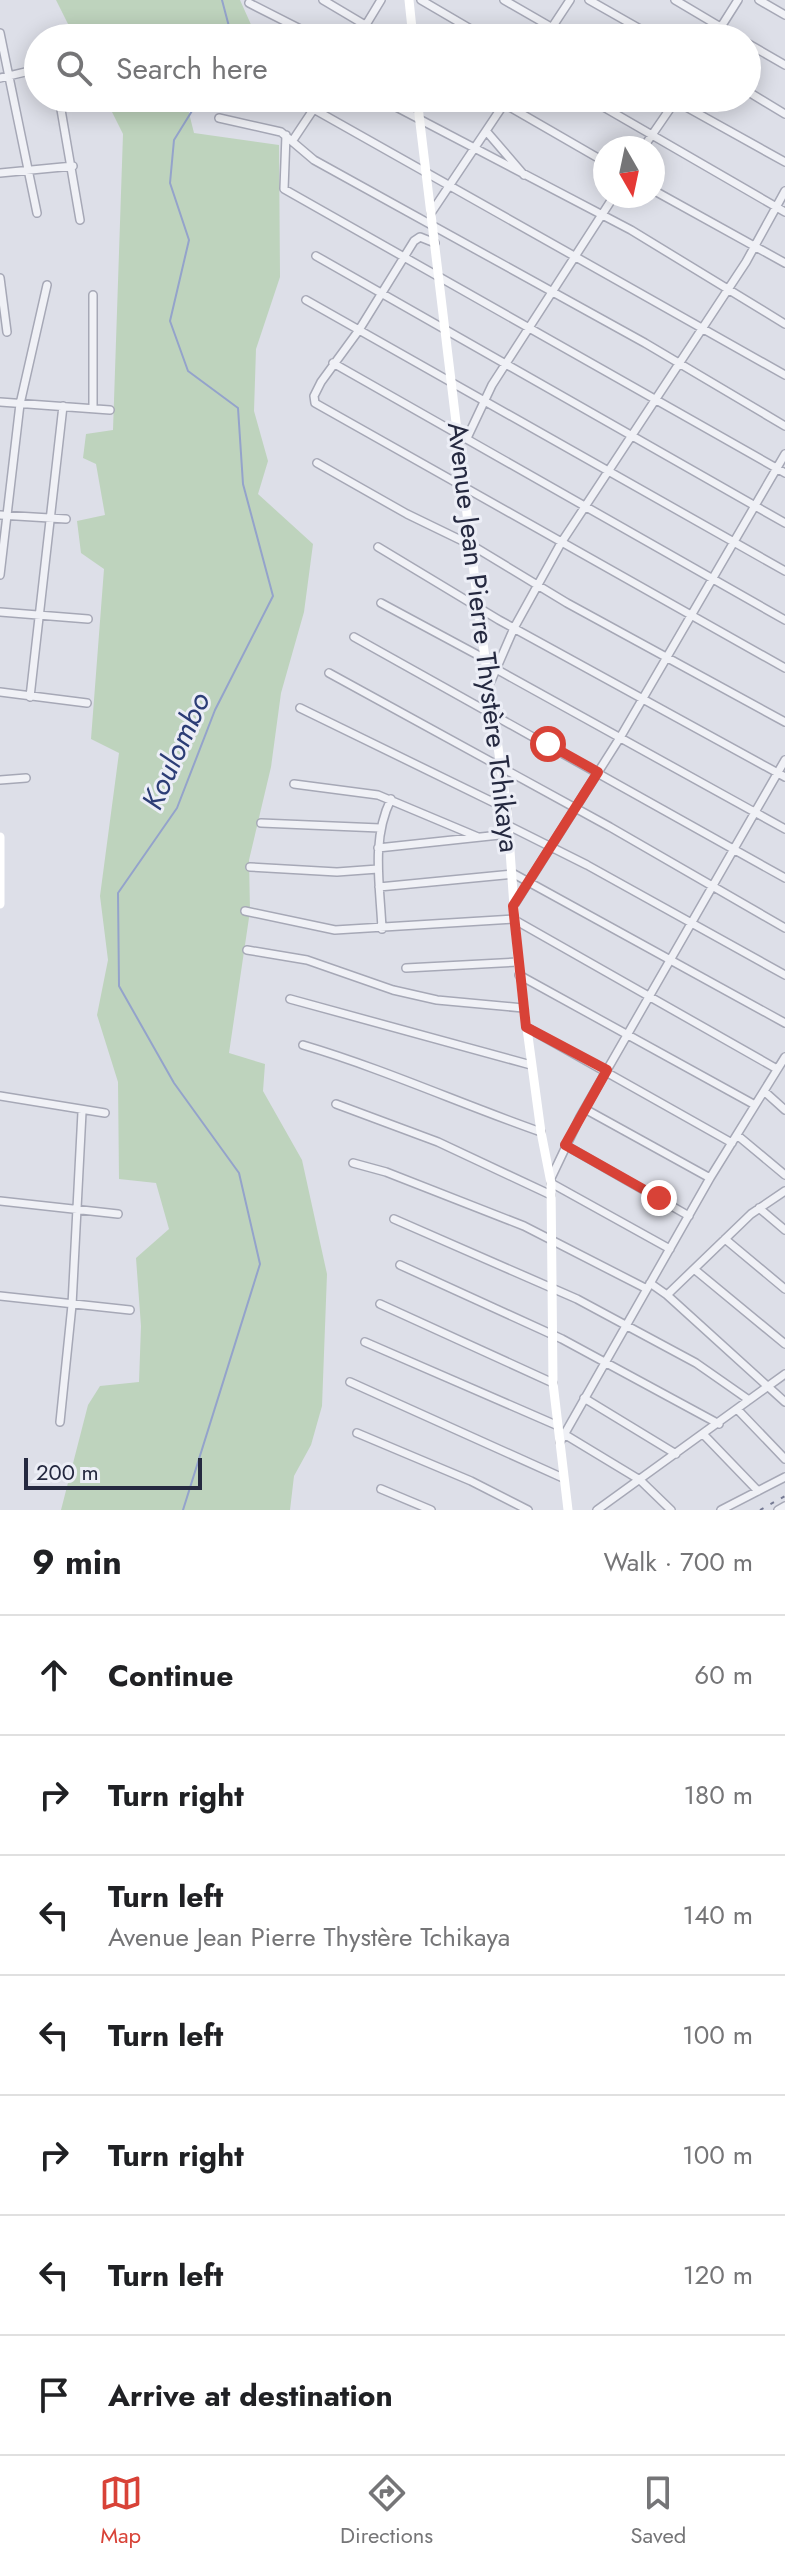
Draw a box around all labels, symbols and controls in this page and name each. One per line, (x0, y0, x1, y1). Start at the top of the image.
search box (24, 24, 761, 112)
icon: search (52, 46, 96, 90)
text: Search here (116, 47, 268, 90)
north arrow (593, 136, 665, 208)
street label: Avenue Jean Pierre Thystère Tchikaya (437, 420, 530, 855)
water label: Koulombo (131, 685, 221, 816)
route start (530, 726, 566, 762)
route end (641, 1180, 677, 1216)
scale bar (24, 1454, 202, 1490)
text: 200 m (36, 1456, 99, 1488)
text: 9 min (32, 1538, 122, 1587)
text: Walk · 700 m (604, 1543, 753, 1581)
icon: ahead (32, 1653, 76, 1697)
text: Continue (108, 1654, 234, 1697)
text: 60 m (694, 1656, 753, 1694)
icon: right (32, 1773, 76, 1817)
text: Turn right (108, 1774, 244, 1817)
text: 180 m (683, 1776, 753, 1814)
text: Turn left (108, 1875, 223, 1918)
icon: left (32, 1893, 76, 1937)
text: 140 m (682, 1896, 753, 1934)
text: Avenue Jean Pierre Thystère Tchikaya (108, 1918, 510, 1956)
icon: left (32, 2013, 76, 2057)
text: Turn left (108, 2014, 223, 2057)
text: 100 m (682, 2016, 753, 2054)
icon: right (32, 2133, 76, 2177)
text: Turn right (108, 2134, 244, 2177)
text: 100 m (682, 2136, 753, 2174)
icon: left (32, 2253, 76, 2297)
text: Turn left (108, 2254, 223, 2297)
text: 120 m (683, 2256, 753, 2294)
icon: arrive (32, 2373, 76, 2417)
text: Arrive at destination (108, 2374, 393, 2417)
tab: Map (99, 2471, 143, 2551)
tab: Directions (340, 2471, 433, 2551)
tab: Saved (631, 2471, 686, 2551)

